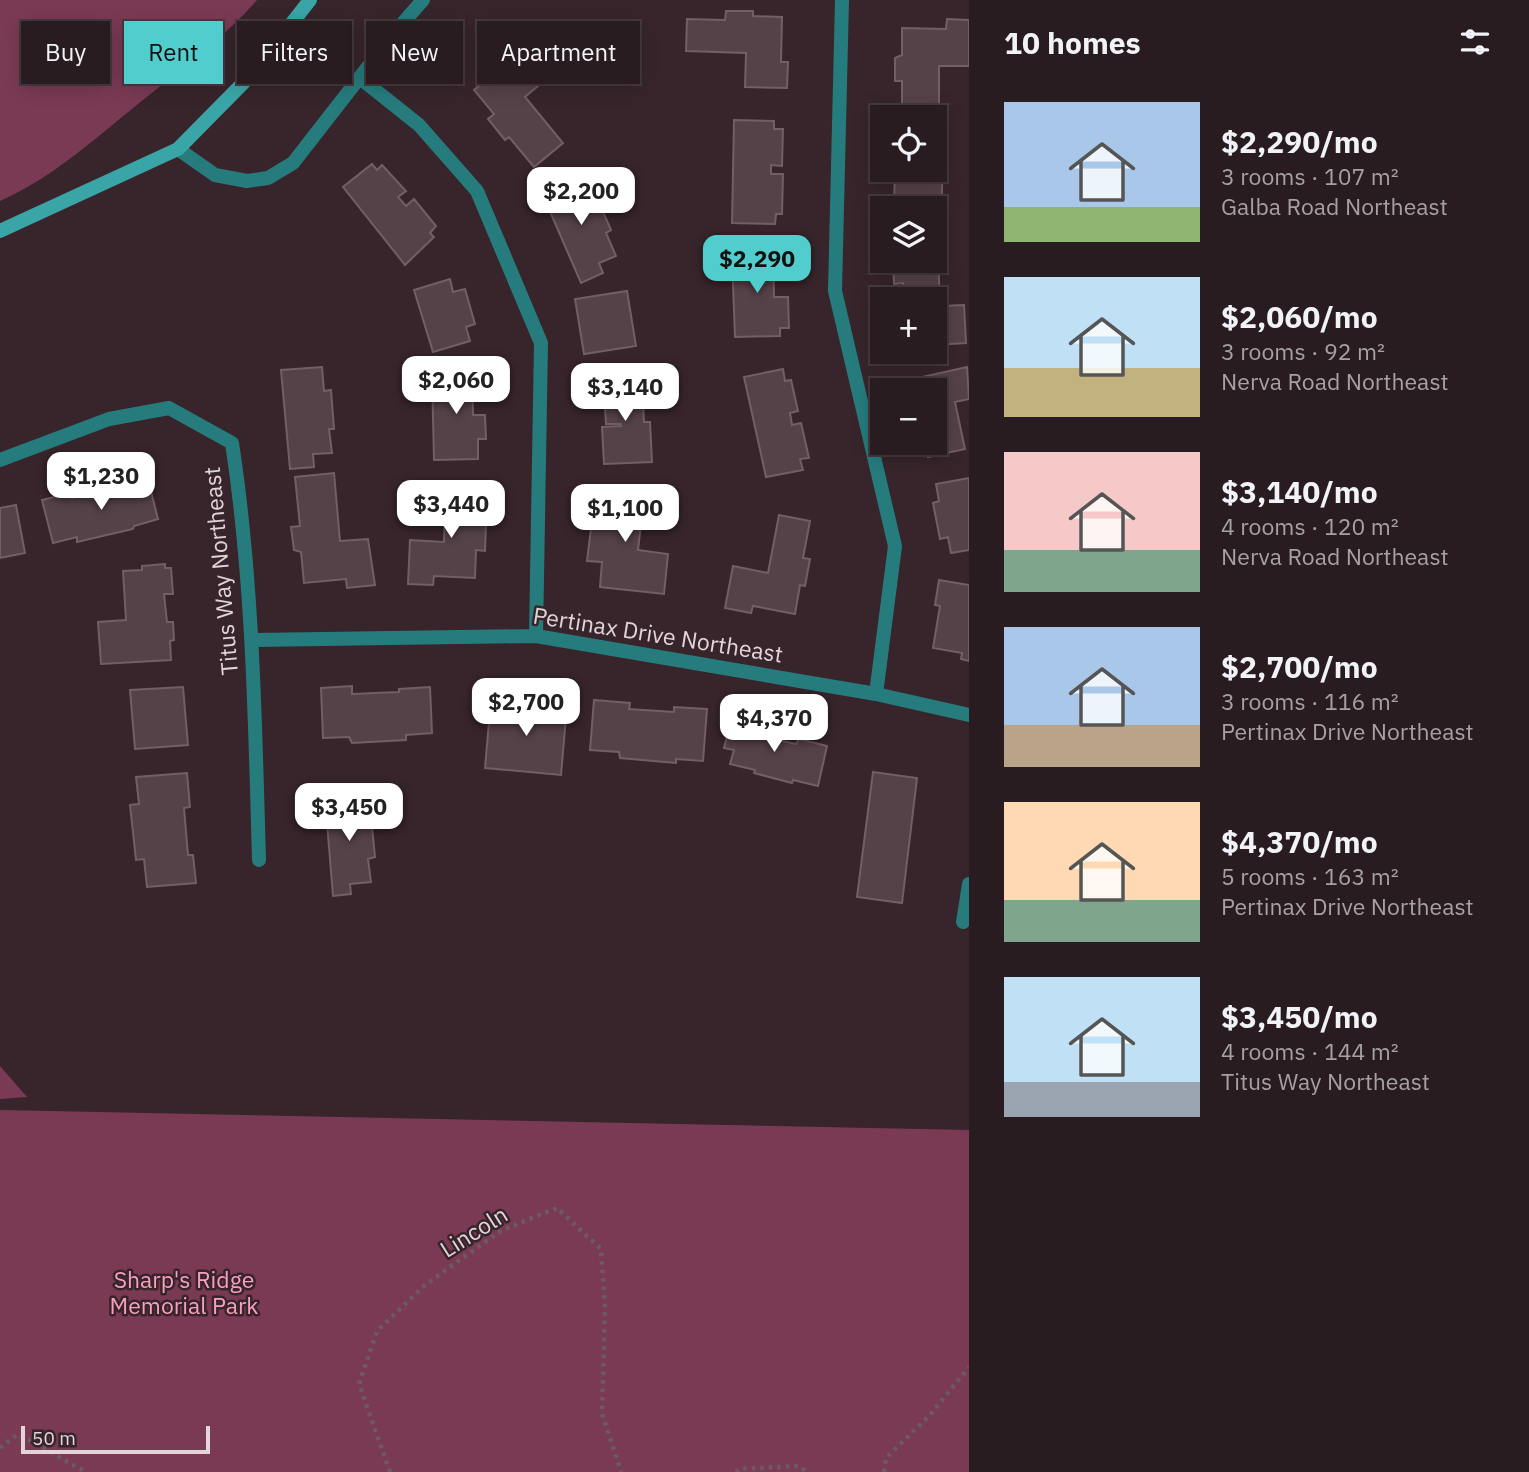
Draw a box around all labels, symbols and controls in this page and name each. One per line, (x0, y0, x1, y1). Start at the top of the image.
chip: Buy (21, 21, 110, 84)
chip: Rent (124, 21, 223, 84)
chip: Filters (237, 21, 352, 84)
chip: New (366, 21, 463, 84)
chip: Apartment (477, 21, 640, 84)
text: 10 homes (1004, 23, 1141, 62)
icon: filters (1456, 23, 1494, 61)
map controls (870, 105, 947, 455)
button: locate (870, 105, 947, 182)
text: $2,290/mo (1221, 122, 1378, 161)
icon: home (1060, 130, 1144, 214)
text: 3 rooms · 107 m² (1221, 161, 1399, 191)
pin: $2,200 (524, 168, 638, 227)
text: $2,200 (543, 175, 619, 205)
text: Galba Road Northeast (1221, 191, 1448, 221)
button: layers (870, 196, 947, 273)
pin: $2,290 (700, 236, 814, 295)
text: $2,290 (719, 243, 795, 273)
button: + (870, 287, 947, 364)
text: $2,060/mo (1221, 297, 1378, 336)
icon: home (1060, 305, 1144, 389)
text: 3 rooms · 92 m² (1221, 336, 1385, 366)
pin: $2,060 (399, 356, 513, 416)
text: $2,060 (418, 364, 494, 394)
pin: $3,140 (568, 364, 682, 423)
text: Nerva Road Northeast (1221, 366, 1449, 396)
text: $3,140 (587, 371, 663, 401)
button: − (870, 378, 947, 455)
pin: $1,230 (44, 452, 158, 512)
text: $1,230 (63, 460, 139, 490)
street label: Titus Way Northeast (196, 466, 244, 676)
text: $3,140/mo (1221, 472, 1378, 511)
pin: $3,440 (394, 480, 508, 540)
icon: home (1060, 480, 1144, 564)
pin: $1,100 (568, 484, 682, 544)
text: $3,440 (413, 488, 489, 518)
text: $1,100 (587, 492, 663, 522)
text: 4 rooms · 120 m² (1221, 511, 1399, 541)
text: Nerva Road Northeast (1221, 541, 1449, 571)
street label: Pertinax Drive Northeast (531, 599, 785, 669)
text: $2,700/mo (1221, 647, 1378, 686)
icon: home (1060, 655, 1144, 739)
pin: $2,700 (469, 678, 583, 738)
text: $2,700 (488, 686, 564, 716)
text: 3 rooms · 116 m² (1221, 686, 1399, 716)
pin: $4,370 (717, 694, 831, 754)
text: $4,370 (736, 702, 812, 732)
text: Pertinax Drive Northeast (1221, 716, 1474, 746)
pin: $3,450 (292, 784, 406, 843)
text: $3,450 (311, 791, 387, 821)
text: $4,370/mo (1221, 822, 1378, 861)
icon: home (1060, 830, 1144, 914)
text: 5 rooms · 163 m² (1221, 861, 1399, 891)
text: Pertinax Drive Northeast (1221, 891, 1474, 921)
text: $3,450/mo (1221, 997, 1378, 1036)
icon: home (1060, 1005, 1144, 1089)
text: 4 rooms · 144 m² (1221, 1036, 1399, 1066)
text: Titus Way Northeast (1221, 1066, 1430, 1096)
street label: Lincoln (434, 1199, 513, 1263)
park label: Sharp's Ridge Memorial Park (110, 1264, 258, 1320)
scale bar (21, 1423, 210, 1455)
text: 50 m (32, 1426, 76, 1450)

